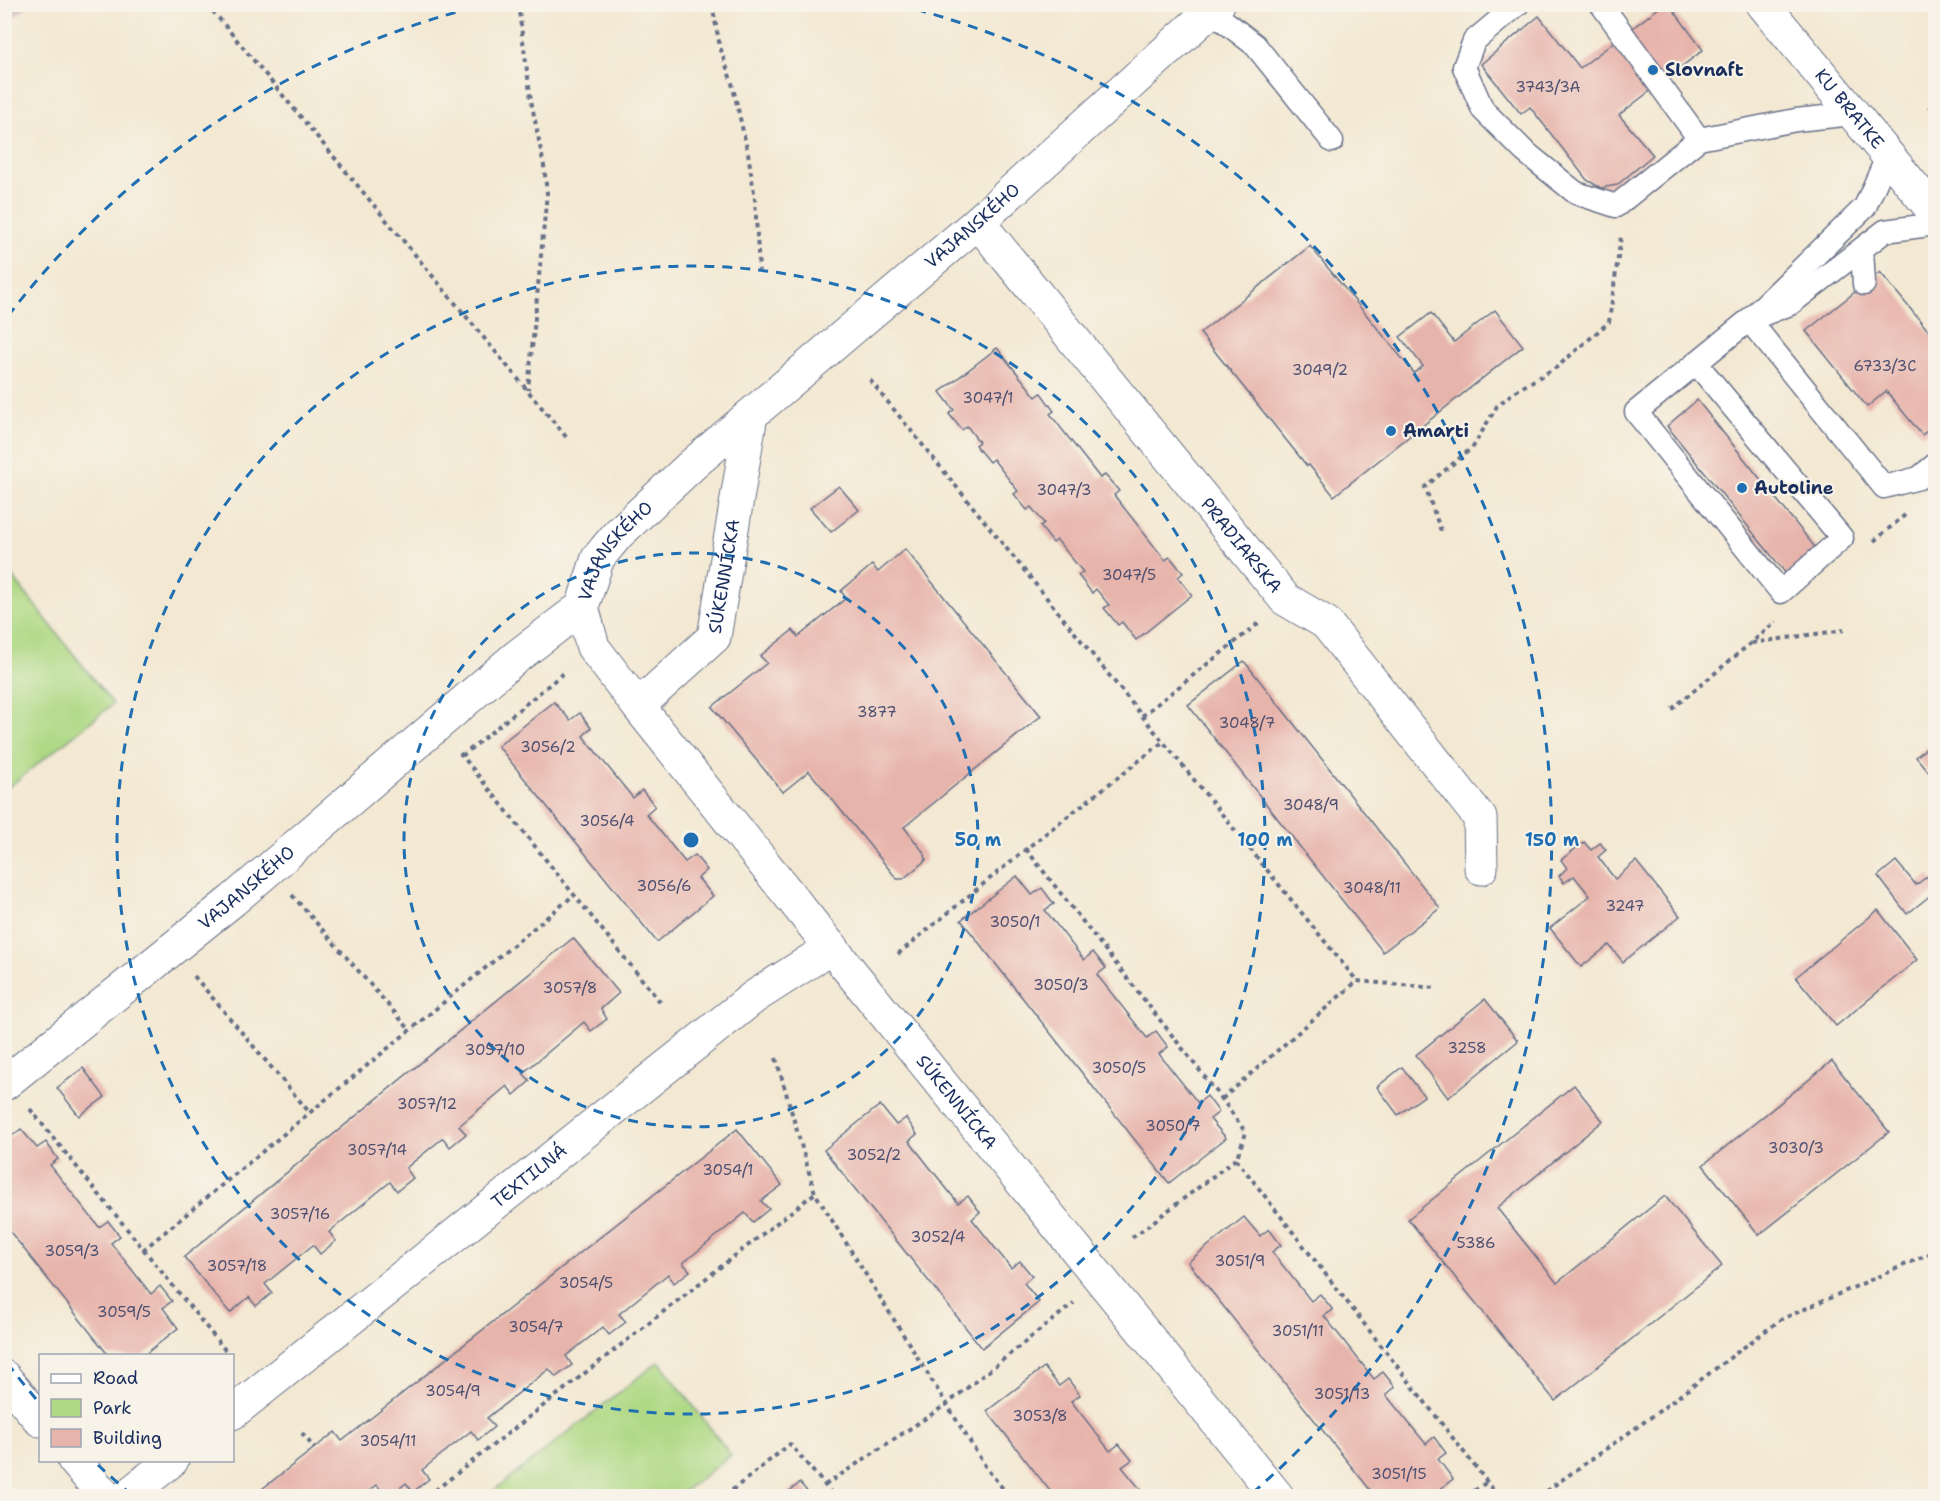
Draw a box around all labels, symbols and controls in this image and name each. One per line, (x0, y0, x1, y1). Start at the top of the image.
place label: Slovnaft (1665, 58, 1744, 82)
marker: Slovnaft (1646, 63, 1660, 77)
street label: KU BRATKE (1809, 64, 1890, 154)
house number: 3743/3A (1516, 77, 1581, 97)
street label: VAJANSKÉHO (920, 178, 1025, 274)
house number: 6733/3C (1854, 356, 1916, 376)
house number: 3049/2 (1292, 360, 1348, 380)
house number: 3047/1 (962, 388, 1014, 408)
place label: Amarti (1403, 419, 1469, 443)
marker: Amarti (1384, 424, 1398, 438)
place label: Autoline (1754, 476, 1834, 500)
house number: 3047/3 (1036, 480, 1092, 500)
marker: Autoline (1735, 481, 1749, 495)
street label: PRADIARSKA (1195, 493, 1287, 598)
street label: VAJANSKÉHO (573, 496, 658, 604)
street label: SÚKENNÍCKA (703, 517, 745, 636)
house number: 3047/5 (1102, 565, 1156, 585)
house number: 3877 (857, 702, 897, 722)
house number: 3048/7 (1219, 713, 1275, 733)
house number: 3056/2 (520, 737, 576, 757)
house number: 3048/9 (1283, 795, 1339, 815)
house number: 3056/4 (580, 811, 634, 831)
text: 50 m (955, 828, 1002, 852)
text: 100 m (1237, 828, 1293, 852)
text: 150 m (1525, 828, 1580, 852)
centre of rings (681, 830, 701, 850)
street label: VAJANSKÉHO (193, 840, 300, 935)
house number: 3056/6 (637, 876, 691, 896)
house number: 3048/11 (1343, 878, 1401, 898)
house number: 3247 (1605, 896, 1645, 916)
house number: 3050/1 (989, 912, 1041, 932)
house number: 3050/3 (1033, 975, 1089, 995)
house number: 3057/8 (543, 978, 597, 998)
house number: 3258 (1447, 1038, 1487, 1058)
house number: 3057/10 (465, 1040, 525, 1060)
street label: SÚKENNÍCKA (911, 1050, 1002, 1155)
house number: 3050/5 (1092, 1058, 1146, 1078)
house number: 3057/12 (397, 1094, 457, 1114)
house number: 3050/7 (1145, 1116, 1201, 1136)
house number: 3030/3 (1768, 1138, 1824, 1158)
street label: TEXTILNÁ (486, 1139, 572, 1214)
house number: 3057/14 (347, 1140, 407, 1160)
house number: 3052/2 (847, 1145, 901, 1165)
house number: 3054/1 (702, 1160, 754, 1180)
house number: 3057/16 (270, 1204, 330, 1224)
house number: 3052/4 (911, 1227, 965, 1247)
house number: 5386 (1456, 1233, 1496, 1253)
house number: 3059/3 (44, 1241, 100, 1261)
house number: 3051/9 (1215, 1251, 1265, 1271)
house number: 3057/18 (207, 1256, 267, 1276)
house number: 3054/5 (559, 1273, 613, 1293)
house number: 3059/5 (97, 1302, 151, 1322)
house number: 3054/7 (508, 1317, 564, 1337)
house number: 3051/11 (1272, 1321, 1324, 1341)
legend (39, 1354, 234, 1462)
text: Road (93, 1366, 138, 1390)
house number: 3054/9 (425, 1381, 481, 1401)
house number: 3051/13 (1314, 1384, 1370, 1404)
text: Park (93, 1396, 132, 1420)
house number: 3053/8 (1012, 1406, 1068, 1426)
text: Building (93, 1426, 162, 1450)
house number: 3054/11 (360, 1431, 416, 1451)
house number: 3051/15 (1371, 1464, 1427, 1484)

